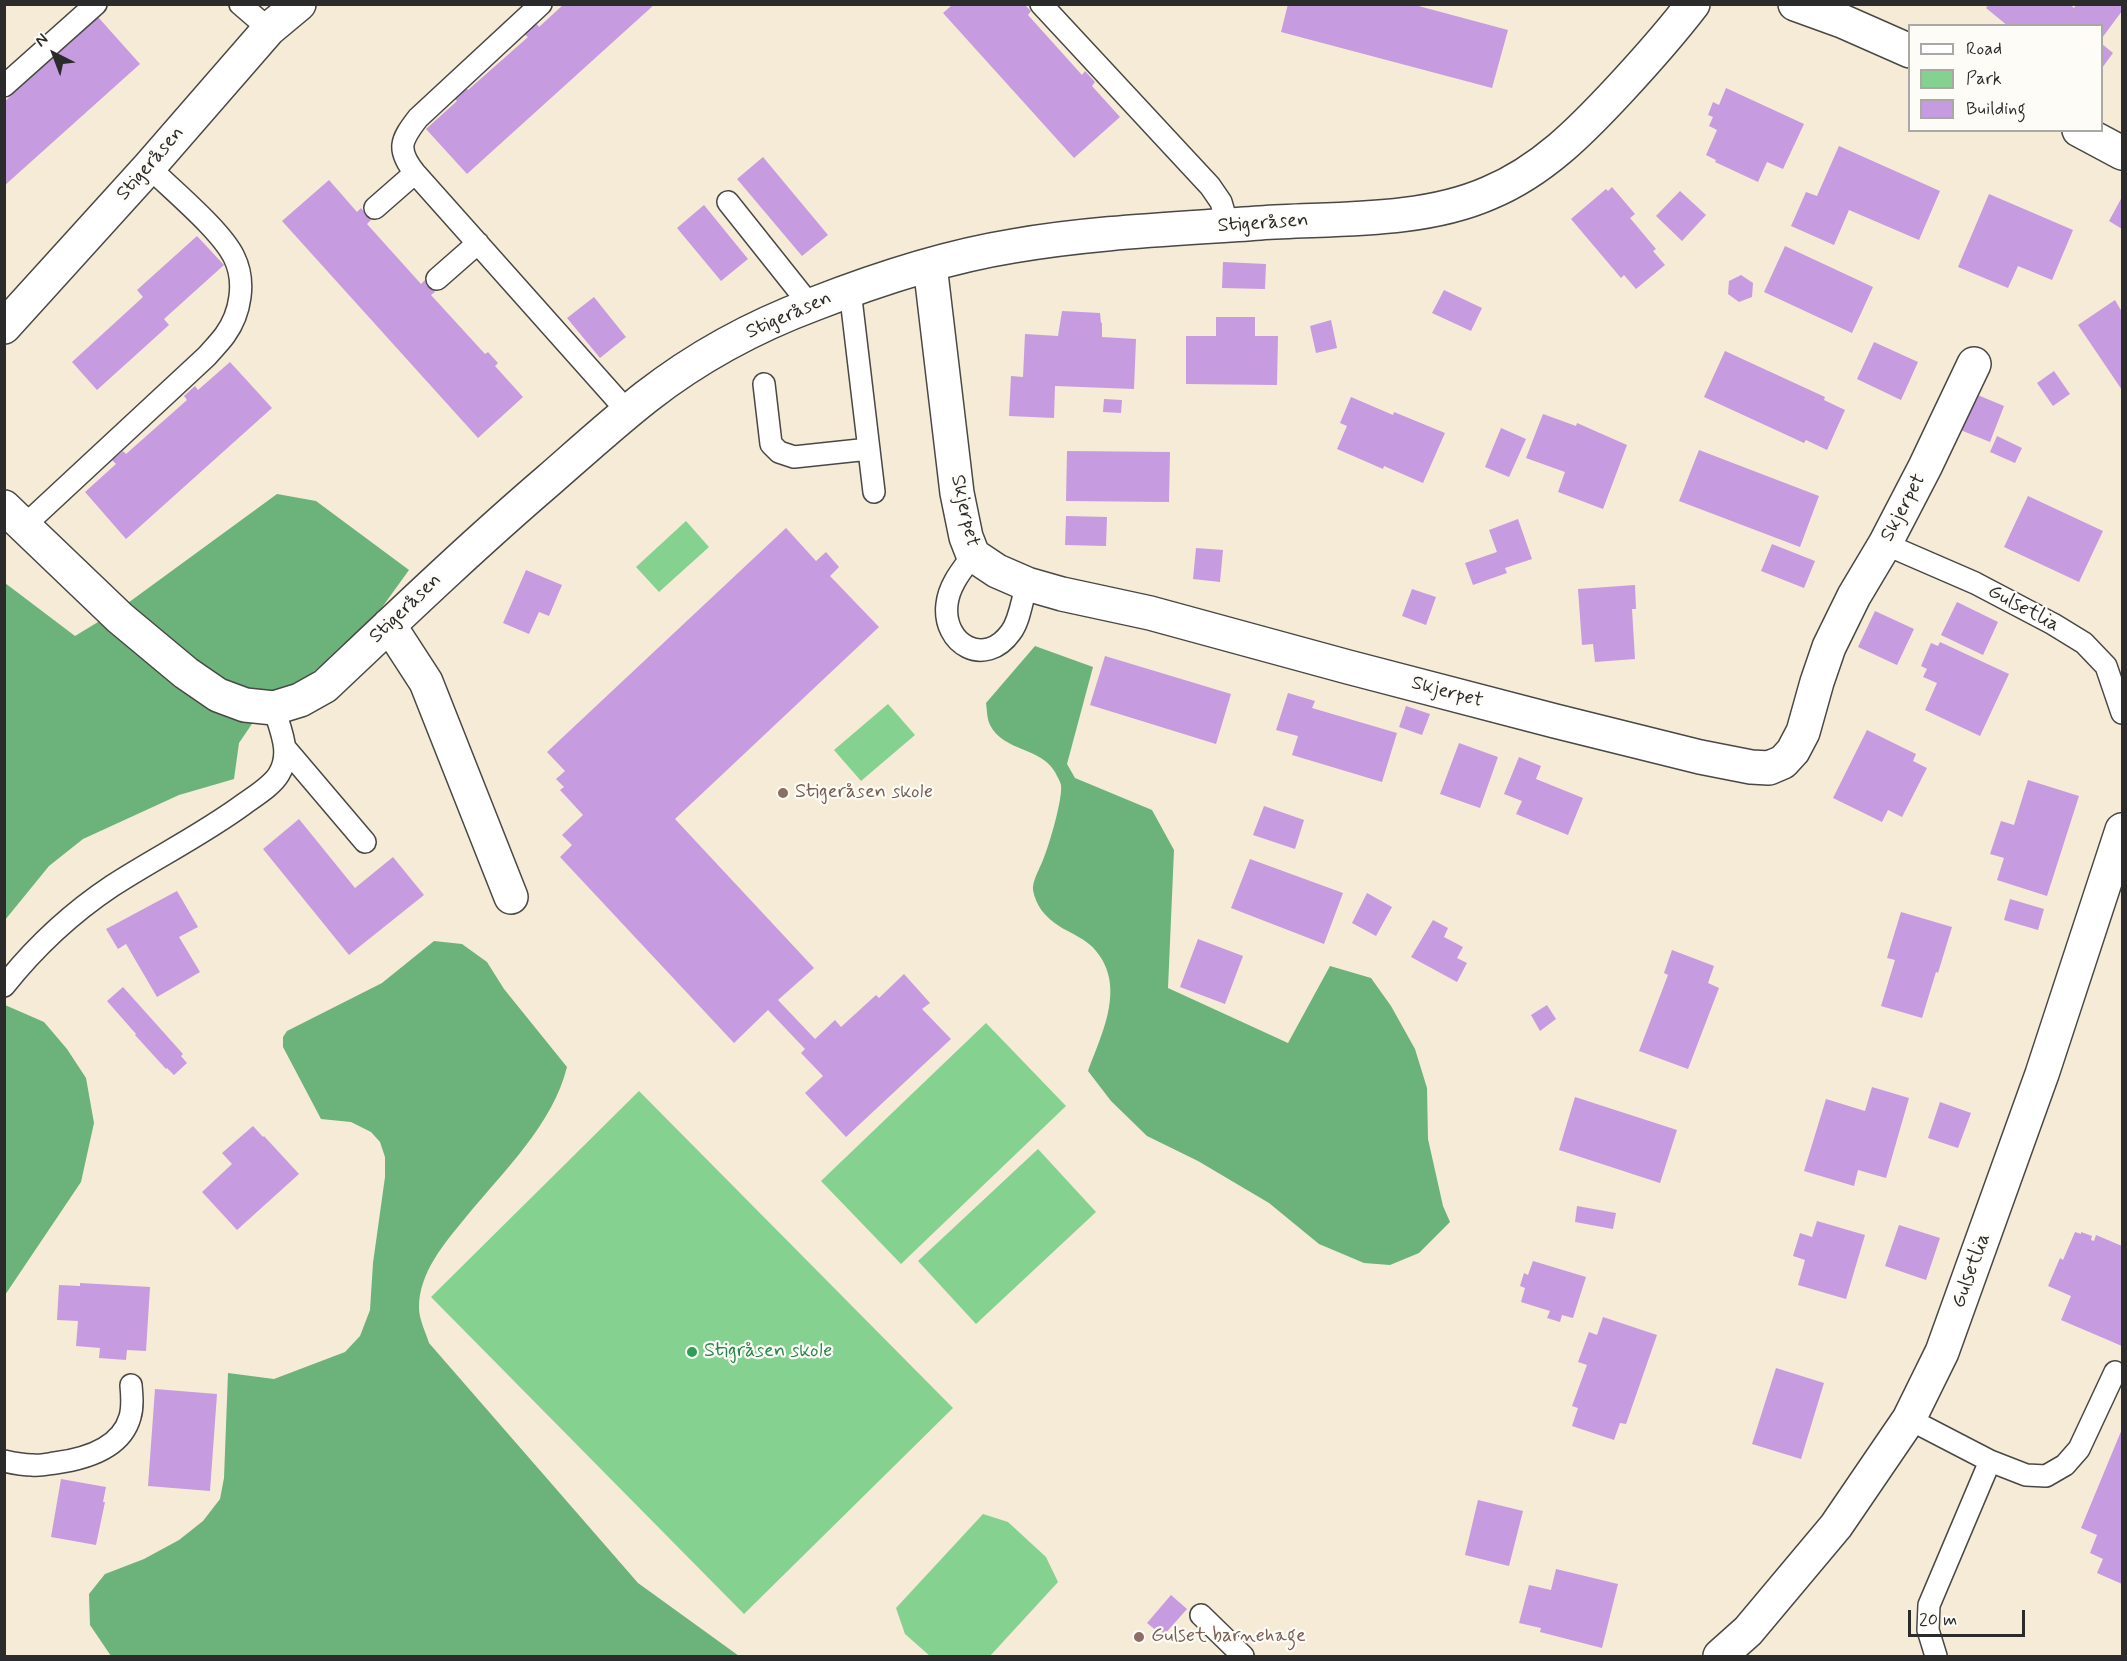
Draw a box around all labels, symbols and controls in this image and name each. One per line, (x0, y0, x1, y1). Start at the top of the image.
north arrow (24, 24, 84, 84)
legend (1908, 24, 2103, 132)
text: N (31, 29, 53, 52)
text: Road (1966, 37, 2002, 61)
text: Park (1966, 67, 2002, 91)
text: Building (1966, 97, 2026, 121)
street label: Stigeråsen (112, 122, 190, 206)
street label: Stigeråsen (1217, 209, 1309, 239)
street label: Stigeråsen (743, 287, 835, 345)
street label: Skjerpet (1876, 470, 1932, 546)
street label: Skjerpet (944, 473, 984, 549)
street label: Stigeråsen (365, 569, 447, 649)
street label: Gulsetlia (1983, 580, 2063, 638)
street label: Skjerpet (1408, 672, 1486, 714)
place label: Stigeråsen skole (795, 781, 933, 805)
marker: Stigeråsen skole (776, 786, 790, 800)
street label: Gulsetlia (1947, 1230, 1997, 1312)
place label: Stigråsen skole (704, 1340, 832, 1364)
marker: Stigråsen skole (685, 1345, 699, 1359)
scale bar (1911, 1598, 2028, 1636)
text: 20 m (1919, 1608, 1957, 1632)
place label: Gulset barnehage (1151, 1625, 1306, 1649)
marker: Gulset barnehage (1132, 1630, 1146, 1644)

